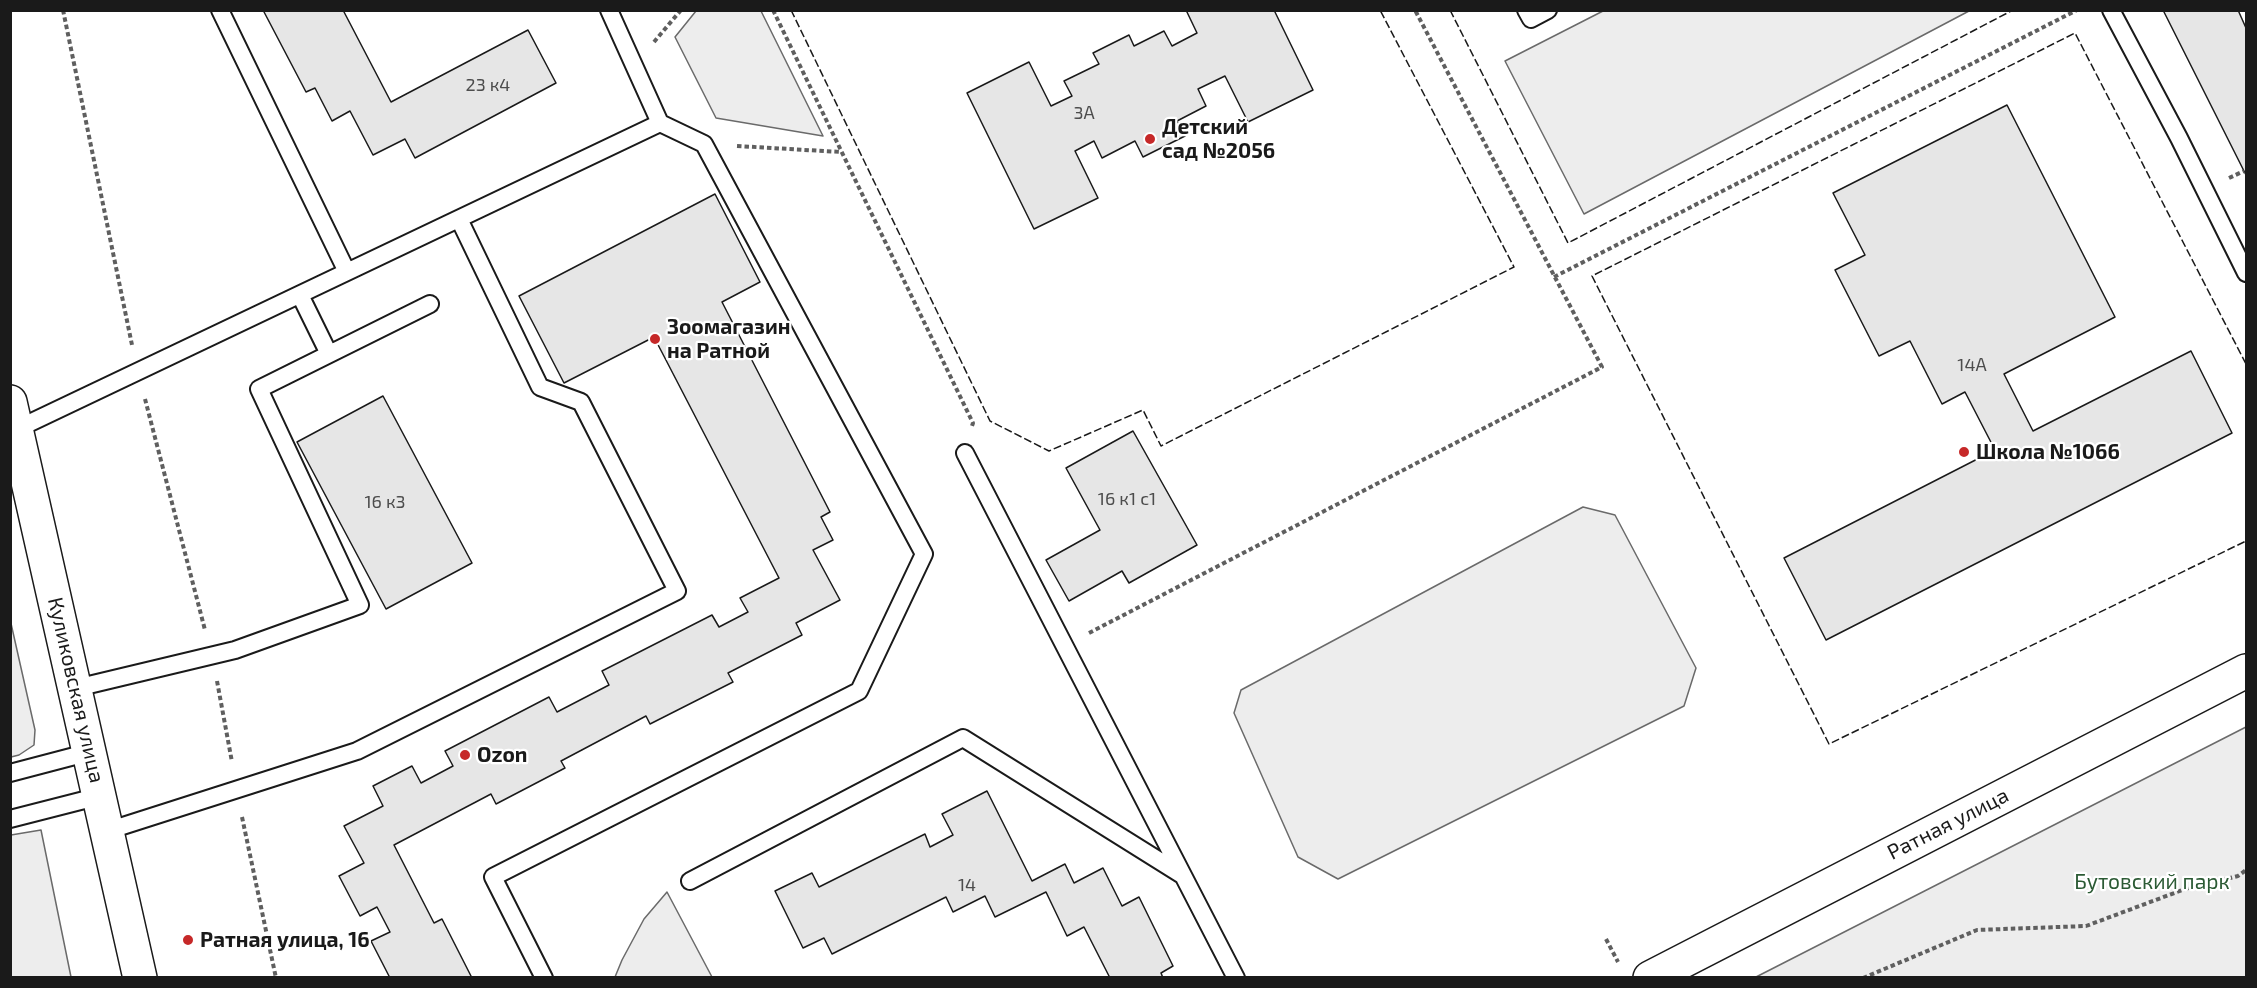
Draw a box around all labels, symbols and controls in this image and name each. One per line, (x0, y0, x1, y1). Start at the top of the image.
house number: 23 к4 (466, 74, 510, 96)
house number: 3А (1073, 102, 1095, 124)
place label: Детский сад №2056 (1162, 114, 1275, 164)
marker: Детский сад №2056 (1143, 132, 1157, 146)
place label: Зоомагазин на Ратной (667, 314, 790, 364)
marker: Зоомагазин на Ратной (648, 332, 662, 346)
house number: 14А (1957, 354, 1987, 376)
place label: Школа №1066 (1976, 439, 2120, 465)
marker: Школа №1066 (1957, 445, 1971, 459)
house number: 16 к1 с1 (1098, 488, 1156, 510)
house number: 16 к3 (364, 491, 406, 513)
street label: Куликовская улица (42, 595, 110, 785)
place label: Ozon (477, 742, 527, 768)
marker: Ozon (458, 748, 472, 762)
street label: Ратная улица (1883, 783, 2013, 865)
park label: Бутовский парк (2074, 869, 2230, 895)
house number: 14 (958, 874, 976, 896)
place label: Ратная улица, 16 (200, 927, 370, 953)
marker: Ратная улица, 16 (181, 933, 195, 947)

